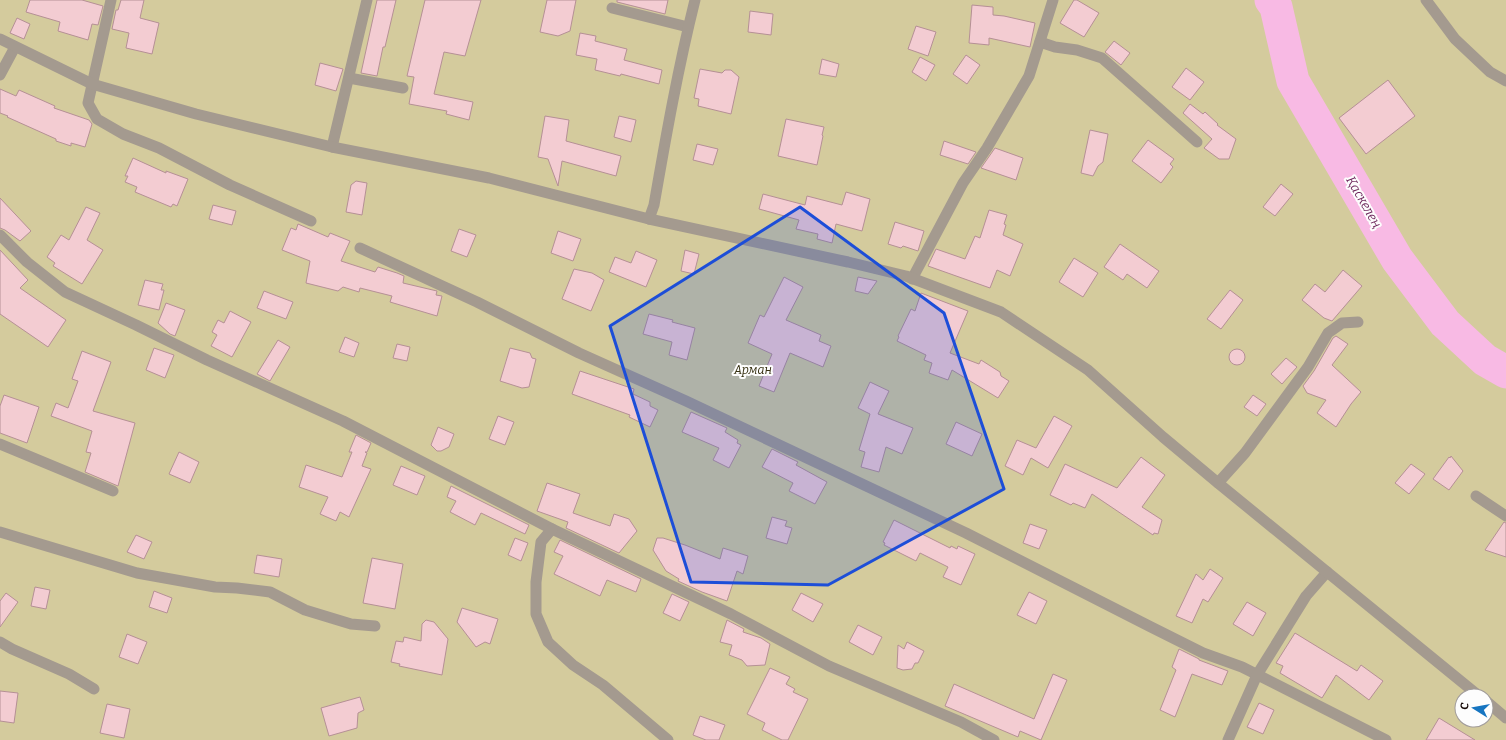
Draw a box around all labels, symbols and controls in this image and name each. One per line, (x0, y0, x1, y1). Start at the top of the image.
water label: Қаскелең (1343, 173, 1385, 231)
park label: Арман (733, 363, 772, 377)
north arrow (1454, 688, 1494, 728)
text: С (1458, 701, 1472, 711)

